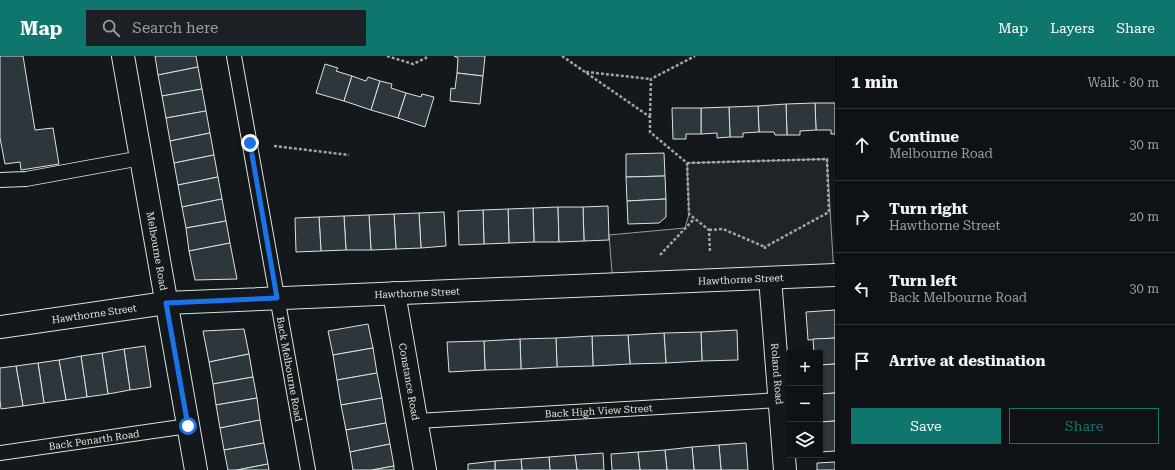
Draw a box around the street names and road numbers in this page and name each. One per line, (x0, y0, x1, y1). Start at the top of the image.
street label: Melbourne Road (145, 211, 169, 292)
street label: Hawthorne Street (698, 272, 784, 287)
street label: Hawthorne Street (374, 286, 460, 300)
street label: Hawthorne Street (51, 302, 138, 325)
street label: Back Melbourne Road (275, 316, 304, 423)
street label: Constance Road (397, 342, 421, 422)
street label: Roland Road (769, 343, 785, 405)
street label: Back High View Street (545, 402, 653, 420)
street label: Back Penarth Road (48, 428, 141, 452)

